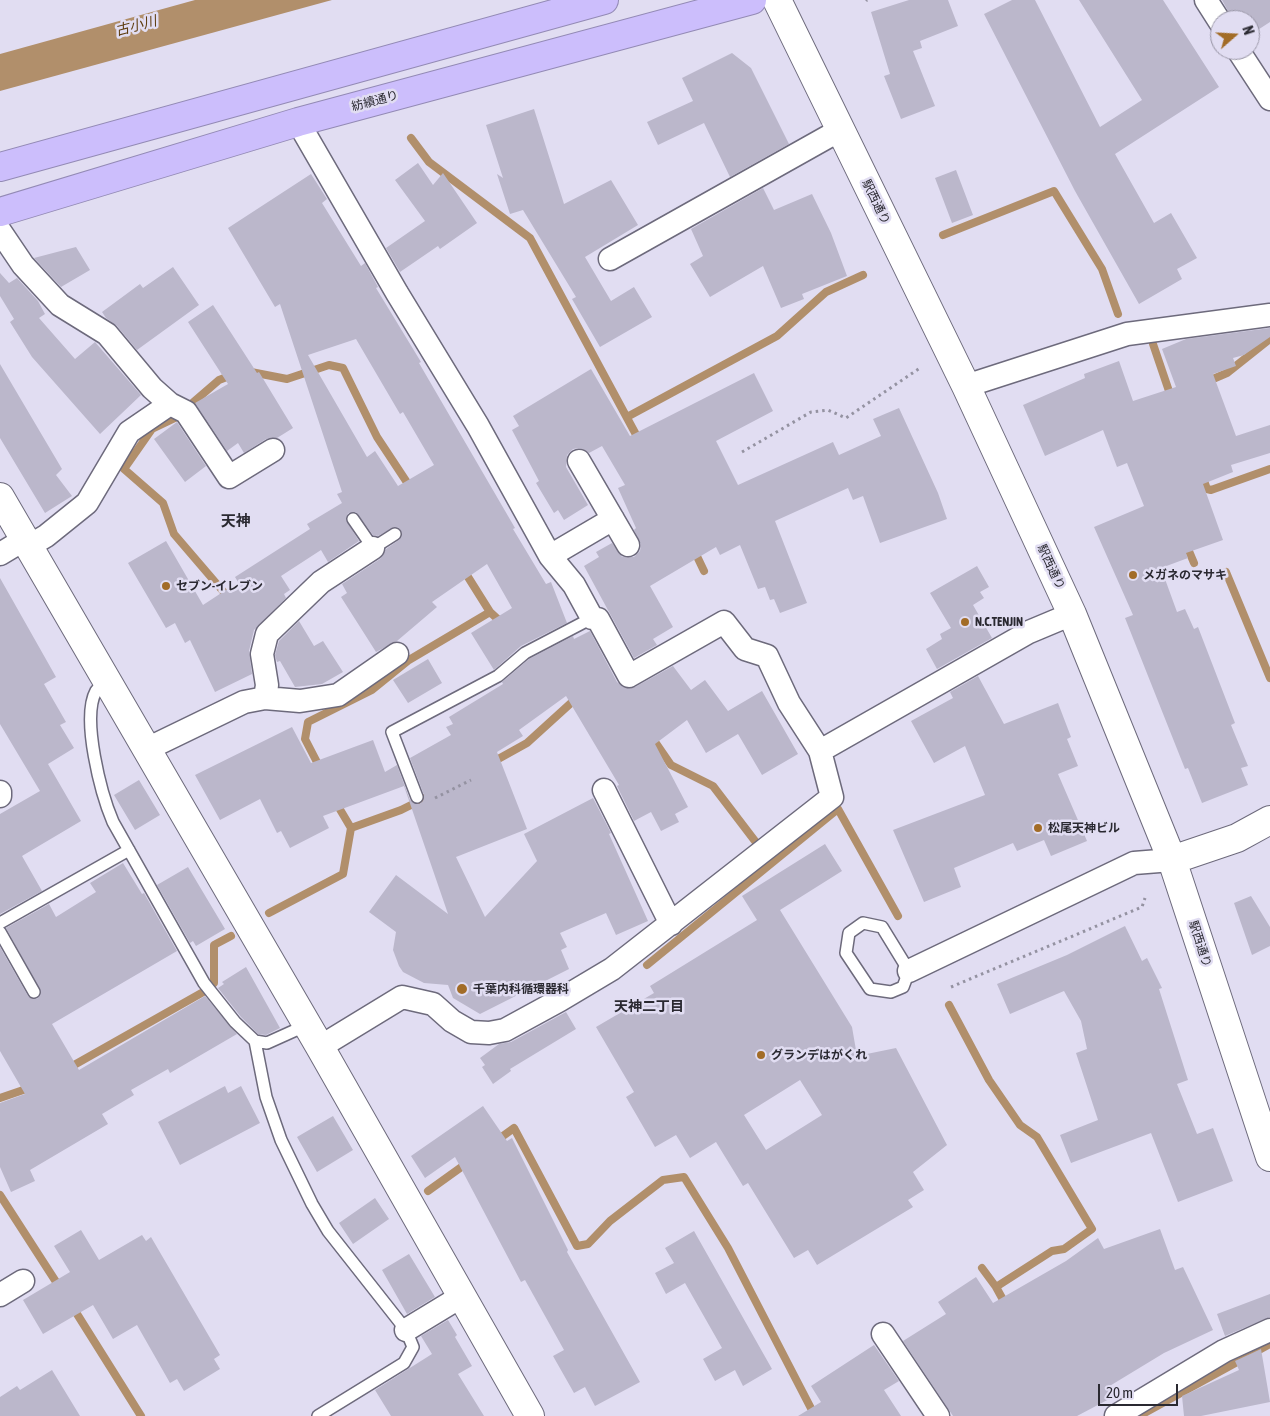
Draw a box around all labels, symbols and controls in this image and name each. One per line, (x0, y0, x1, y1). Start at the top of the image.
north arrow (1210, 10, 1260, 60)
water label: 古小川 (114, 12, 158, 40)
text: N (1239, 24, 1257, 37)
street label: 紡績通り (350, 88, 400, 114)
street label: 駅西通り (859, 177, 893, 227)
district label: 天神 (221, 512, 251, 530)
street label: 駅西通り (1034, 542, 1068, 592)
place label: メガネのマサキ (1143, 568, 1227, 582)
marker: メガネのマサキ (1127, 569, 1139, 581)
place label: セブン-イレブン (176, 579, 263, 593)
marker: セブン-イレブン (160, 580, 172, 592)
place label: N.C.TENJIN (975, 615, 1023, 629)
marker: N.C.TENJIN (959, 616, 971, 628)
place label: 松尾天神ビル (1048, 821, 1120, 835)
marker: 松尾天神ビル (1032, 822, 1044, 834)
street label: 駅西通り (1186, 919, 1214, 969)
marker: 千葉内科循環器科 (455, 982, 469, 996)
place label: 千葉内科循環器科 (473, 982, 569, 996)
district label: 天神二丁目 (614, 999, 684, 1015)
place label: グランデはがくれ (771, 1048, 867, 1062)
marker: グランデはがくれ (755, 1049, 767, 1061)
scale bar (1100, 1374, 1180, 1406)
text: 20 m (1106, 1384, 1133, 1401)

